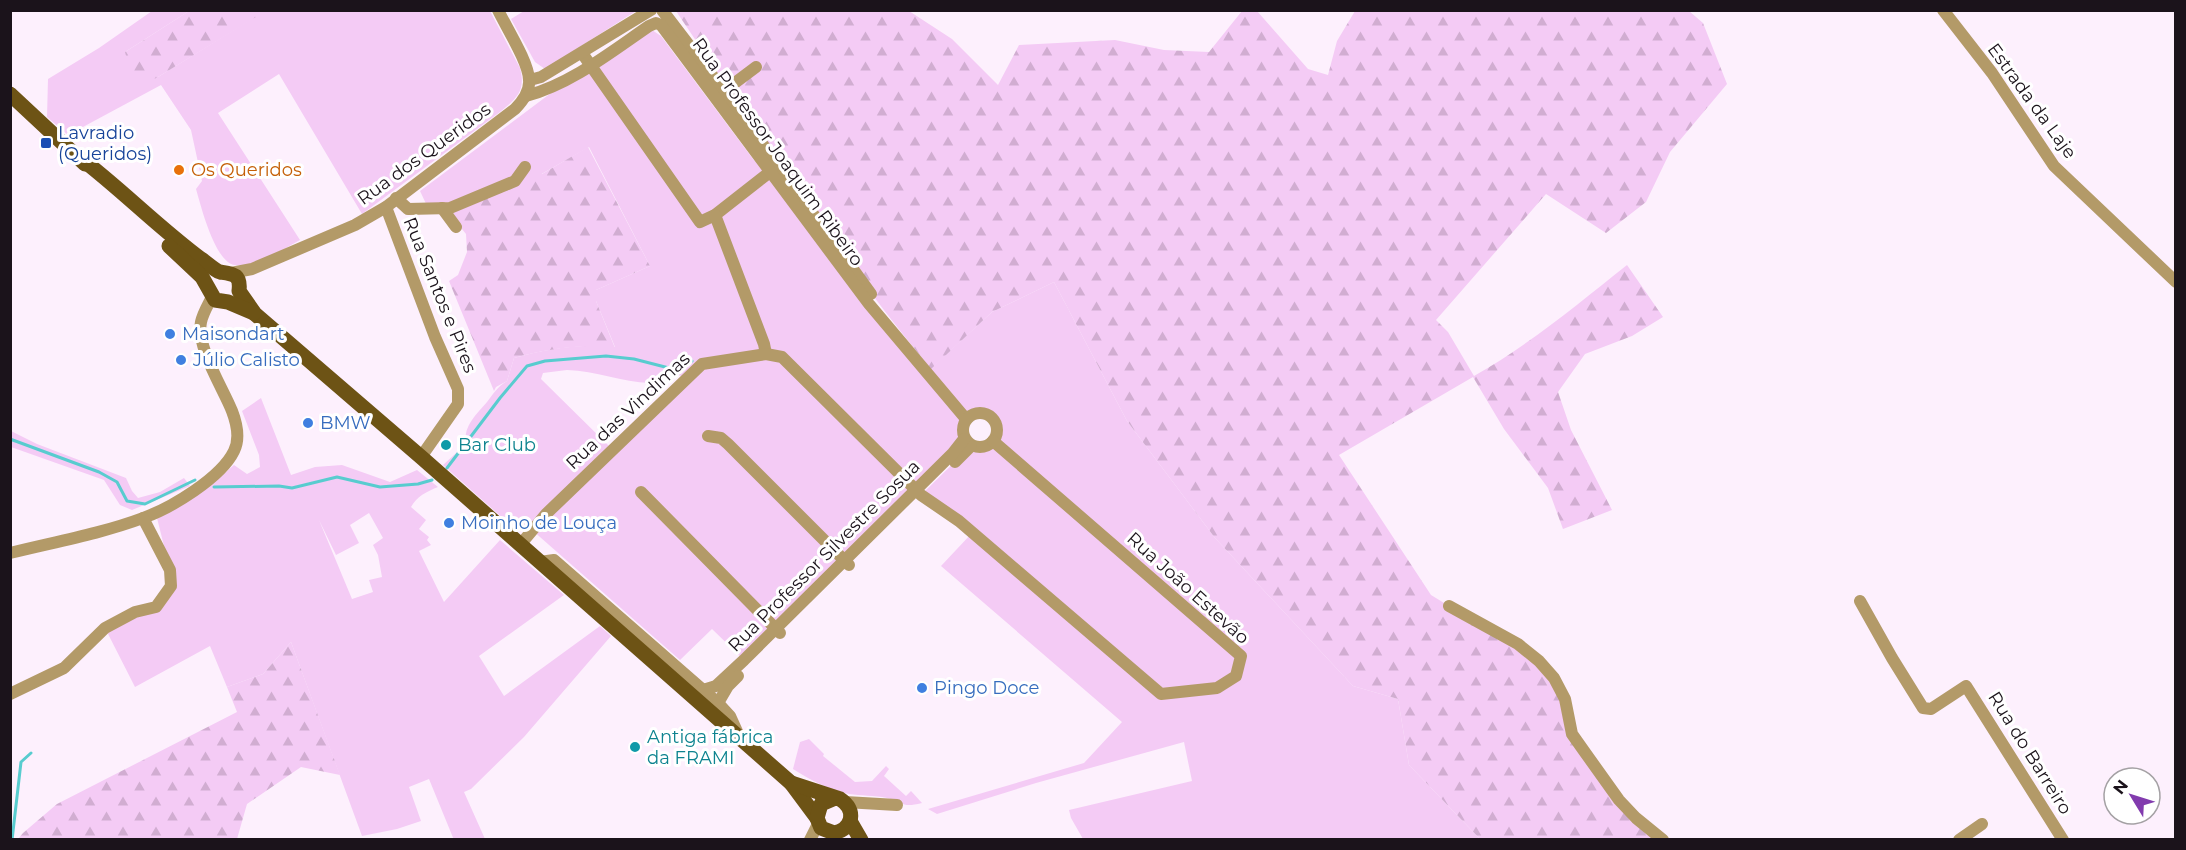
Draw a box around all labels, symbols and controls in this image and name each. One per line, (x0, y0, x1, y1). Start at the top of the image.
street label: Rua Professor Joaquim Ribeiro (688, 34, 868, 270)
street label: Estrada da Laje (1983, 39, 2081, 163)
street label: Rua dos Queridos (353, 98, 495, 210)
place label: Lavradio (Queridos) (58, 122, 152, 165)
marker: Lavradio (Queridos) (39, 136, 53, 150)
place label: Os Queridos (191, 159, 302, 181)
marker: Os Queridos (172, 163, 186, 177)
street label: Rua Santos e Pires (399, 214, 481, 376)
place label: Maisondart (182, 323, 285, 345)
marker: Maisondart (163, 327, 177, 341)
street label: Rua das Vindimas (561, 348, 695, 474)
place label: Júlio Calisto (192, 349, 300, 371)
marker: Júlio Calisto (174, 353, 188, 367)
place label: BMW (320, 412, 371, 434)
marker: BMW (301, 416, 315, 430)
place label: Bar Club (458, 434, 536, 456)
marker: Bar Club (439, 438, 453, 452)
street label: Rua Professor Silvestre Sosua (723, 455, 925, 657)
place label: Moinho de Louça (461, 512, 617, 534)
marker: Moinho de Louça (442, 516, 456, 530)
street label: Rua João Estevão (1122, 527, 1254, 649)
place label: Pingo Doce (934, 677, 1039, 699)
marker: Pingo Doce (915, 681, 929, 695)
street label: Rua do Barreiro (1983, 687, 2077, 819)
place label: Antiga fábrica da FRAMI (647, 726, 773, 769)
marker: Antiga fábrica da FRAMI (628, 740, 642, 754)
north arrow (2102, 766, 2162, 826)
text: N (2109, 776, 2132, 798)

